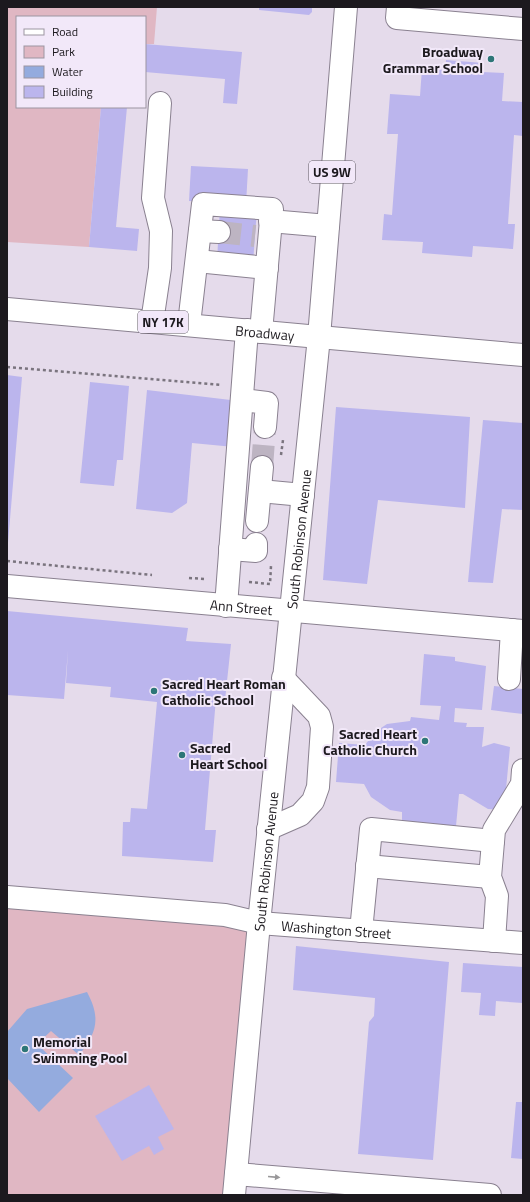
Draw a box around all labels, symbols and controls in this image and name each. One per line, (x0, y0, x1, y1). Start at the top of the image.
legend (16, 16, 146, 108)
text: Road (52, 22, 78, 41)
place label: Broadway Grammar School (383, 41, 483, 78)
text: Park (52, 42, 75, 61)
marker: Broadway Grammar School (486, 54, 496, 64)
text: Water (52, 62, 83, 81)
text: Building (52, 82, 93, 101)
road number: US 9W (309, 161, 355, 183)
road number: NY 17K (138, 311, 188, 333)
street label: Broadway (234, 319, 296, 345)
street label: South Robinson Avenue (281, 468, 316, 610)
street label: Ann Street (209, 593, 273, 620)
place label: Sacred Heart Roman Catholic School (162, 673, 286, 710)
marker: Sacred Heart Roman Catholic School (149, 686, 159, 696)
place label: Sacred Heart Catholic Church (323, 723, 417, 760)
marker: Sacred Heart Catholic Church (420, 736, 430, 746)
place label: Sacred Heart School (190, 737, 267, 774)
marker: Sacred Heart School (177, 750, 187, 760)
street label: South Robinson Avenue (248, 791, 283, 932)
street label: Washington Street (280, 914, 392, 943)
place label: Memorial Swimming Pool (33, 1031, 127, 1068)
marker: Memorial Swimming Pool (20, 1044, 30, 1054)
one-way arrow (268, 1174, 281, 1181)

